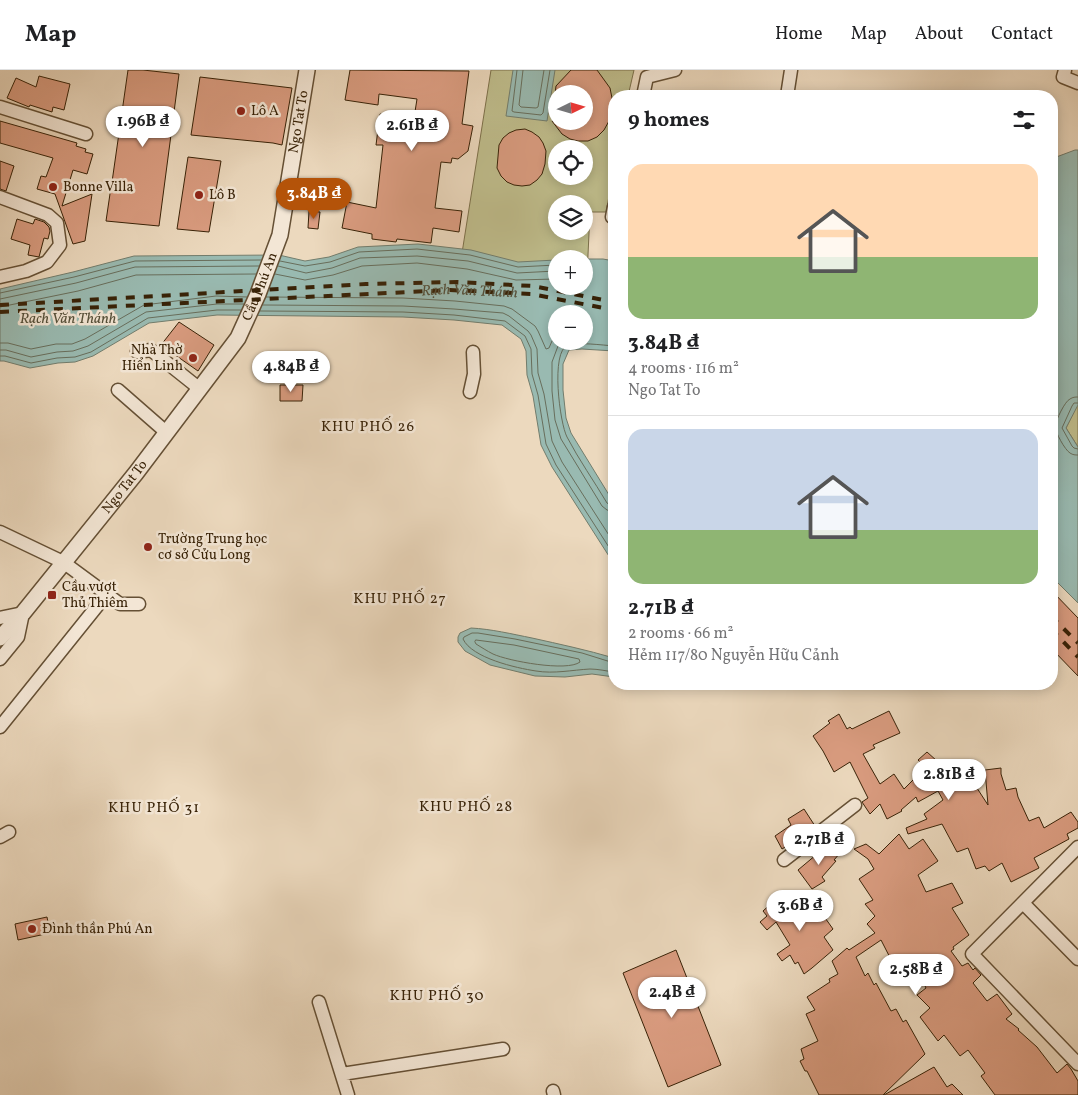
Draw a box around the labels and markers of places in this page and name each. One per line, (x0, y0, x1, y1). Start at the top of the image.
place label: Lô A (251, 102, 279, 121)
marker: Lô A (235, 105, 247, 117)
pin: 1.96B ₫ (97, 106, 189, 148)
pin: 2.61B ₫ (366, 109, 458, 152)
place label: Bonne Villa (63, 178, 133, 197)
pin: 3.84B ₫ (268, 178, 360, 220)
marker: Bonne Villa (47, 181, 59, 193)
place label: Lô B (209, 186, 236, 205)
marker: Lô B (193, 189, 205, 201)
place label: Nhà Thờ Hiển Linh (122, 341, 183, 376)
pin: 4.84B ₫ (245, 350, 337, 393)
marker: Nhà Thờ Hiển Linh (187, 352, 199, 364)
place label: Trường Trung học cơ sở Cửu Long (158, 530, 267, 565)
marker: Trường Trung học cơ sở Cửu Long (142, 541, 154, 553)
place label: Cầu vượt Thủ Thiêm (62, 578, 128, 613)
marker: Cầu vượt Thủ Thiêm (46, 589, 58, 601)
pin: 2.81B ₫ (903, 758, 995, 801)
pin: 2.71B ₫ (773, 824, 865, 866)
pin: 3.6B ₫ (759, 890, 841, 932)
place label: Đình thần Phú An (42, 920, 153, 939)
marker: Đình thần Phú An (26, 923, 38, 935)
pin: 2.58B ₫ (870, 954, 962, 996)
pin: 2.4B ₫ (631, 976, 713, 1019)

